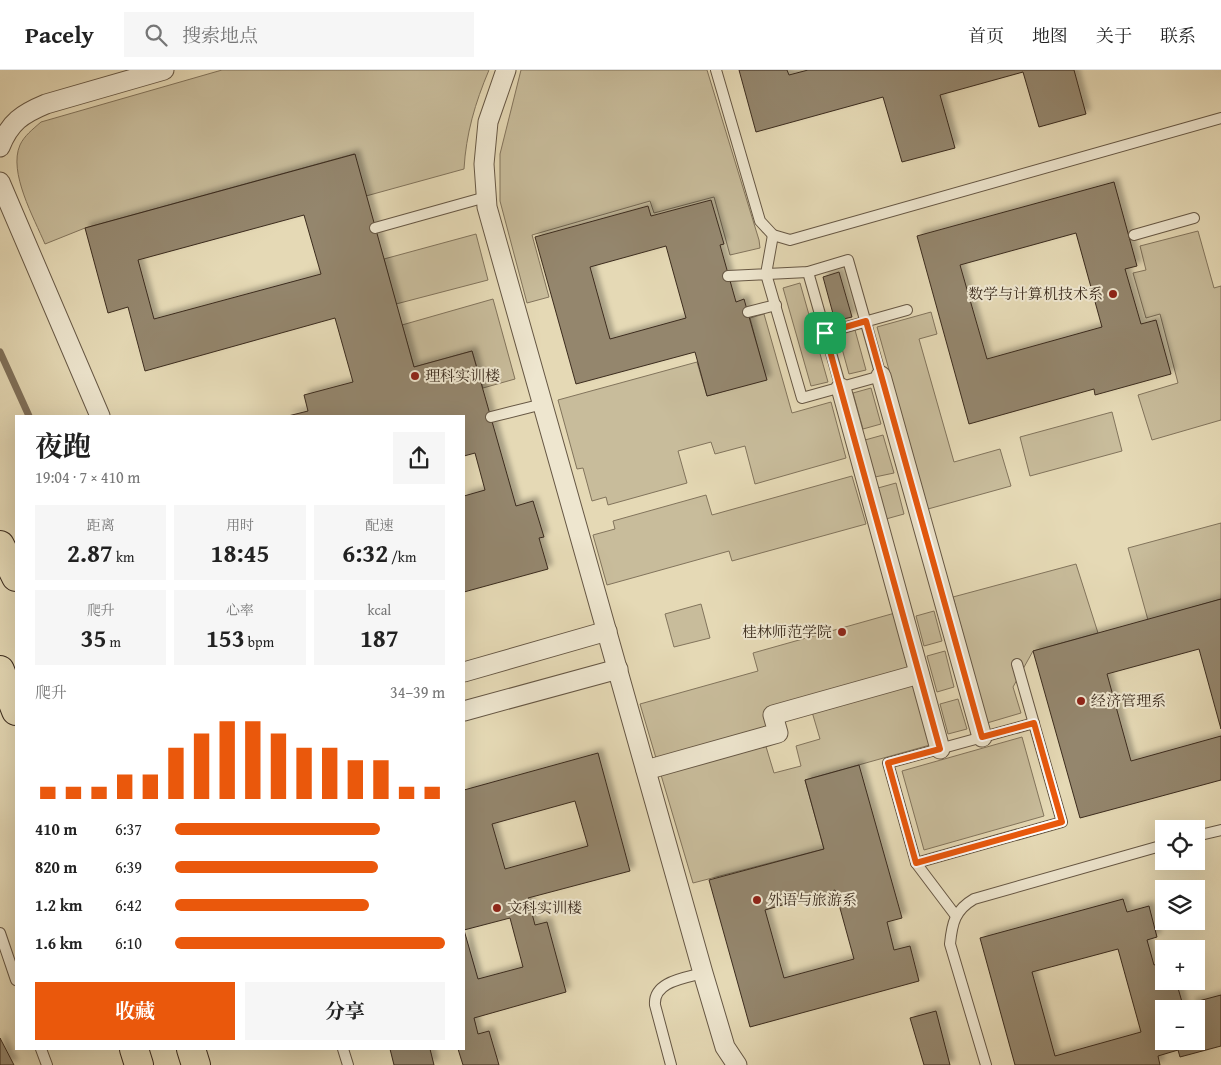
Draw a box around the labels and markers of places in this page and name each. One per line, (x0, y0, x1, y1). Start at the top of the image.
place label: 数学与计算机技术系 (968, 283, 1103, 304)
marker: 数学与计算机技术系 (1107, 288, 1119, 300)
pin (804, 312, 846, 354)
place label: 理科实训楼 (425, 365, 500, 386)
marker: 理科实训楼 (409, 370, 421, 382)
place label: 桂林师范学院 (742, 621, 832, 642)
marker: 桂林师范学院 (836, 626, 848, 638)
place label: 经济管理系 (1091, 690, 1166, 711)
marker: 经济管理系 (1075, 695, 1087, 707)
place label: 外语与旅游系 (767, 889, 857, 910)
marker: 外语与旅游系 (751, 894, 763, 906)
place label: 文科实训楼 (507, 897, 582, 918)
marker: 文科实训楼 (491, 902, 503, 914)

